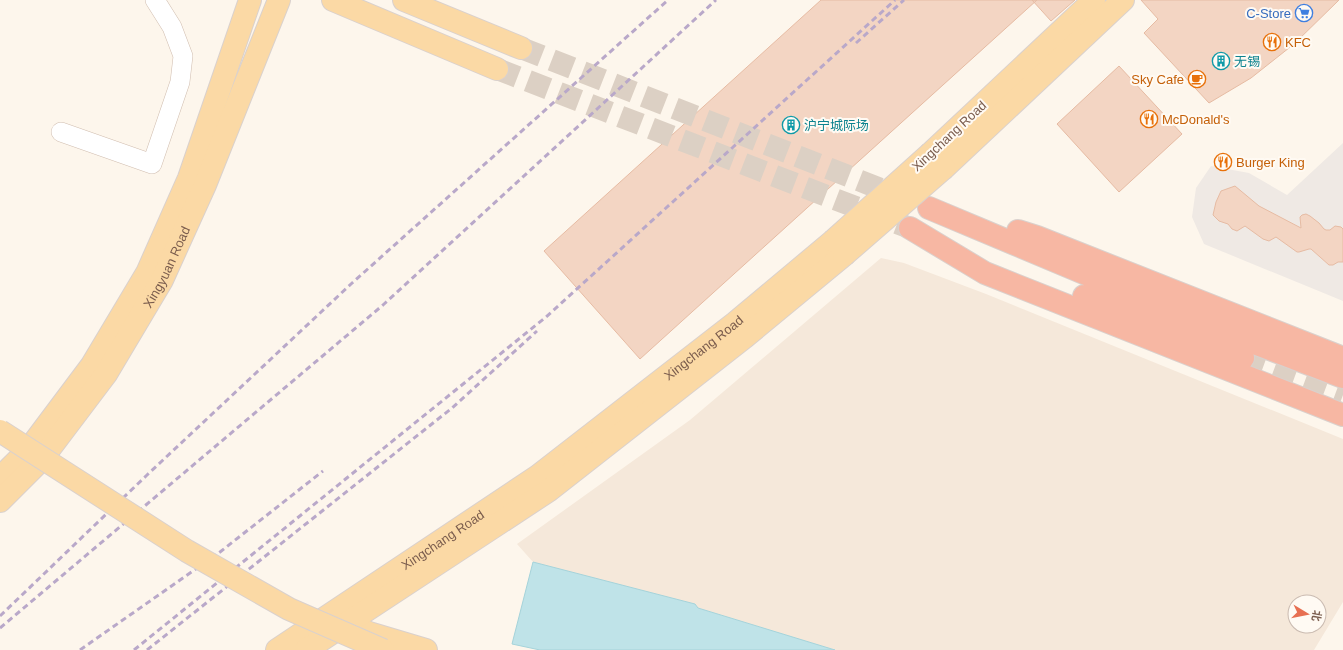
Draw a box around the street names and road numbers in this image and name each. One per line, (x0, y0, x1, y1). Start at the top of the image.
street label: Xingchang Road (909, 98, 989, 174)
street label: Xingyuan Road (140, 224, 193, 310)
street label: Xingchang Road (661, 312, 746, 383)
street label: Xingchang Road (398, 507, 487, 573)

